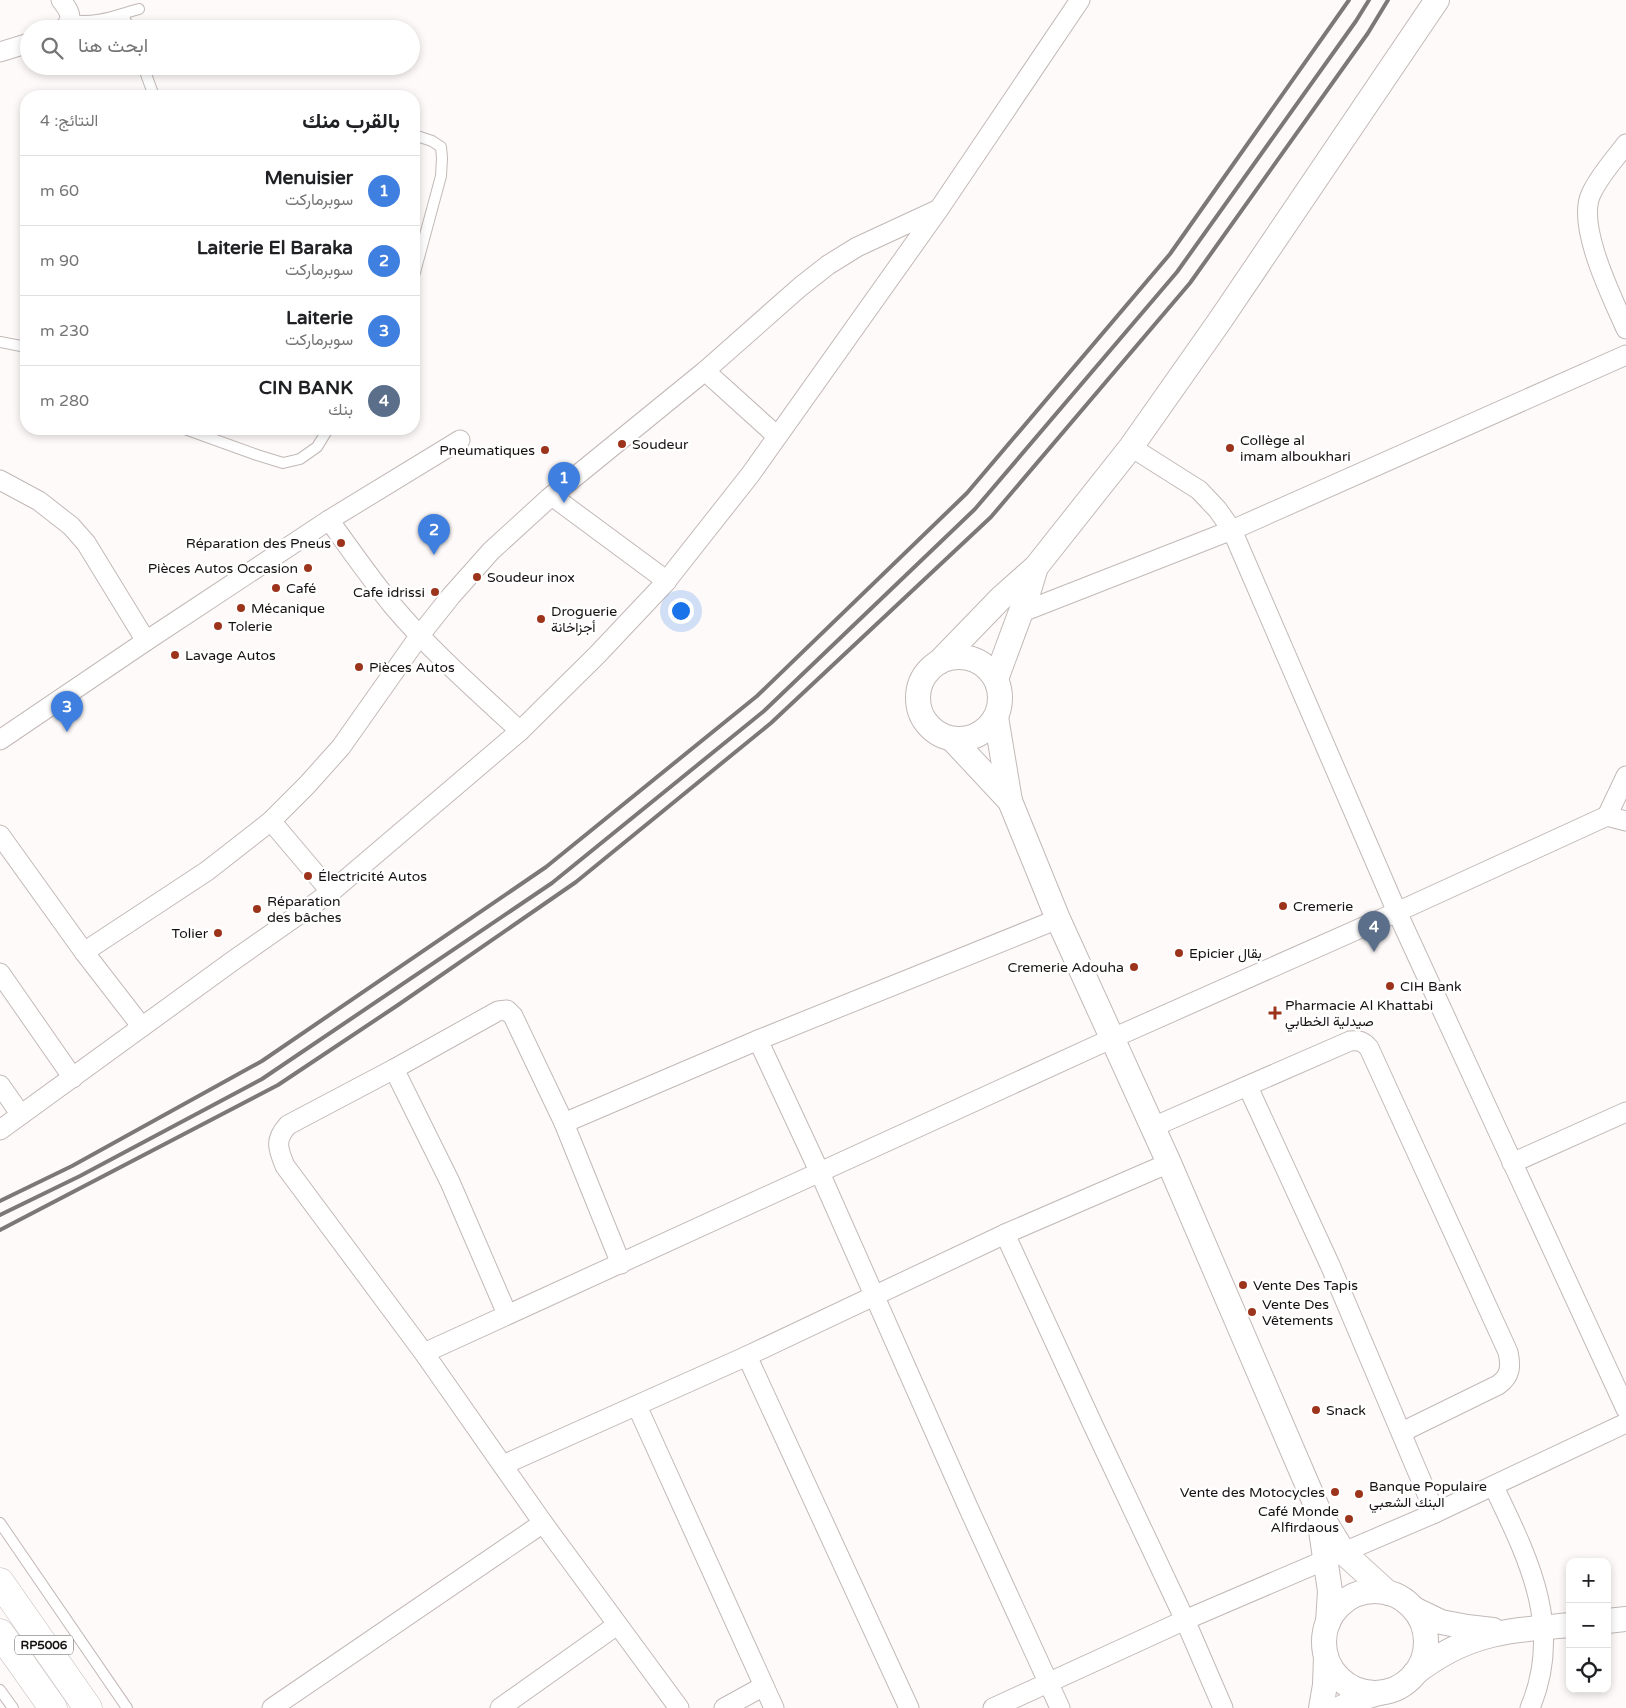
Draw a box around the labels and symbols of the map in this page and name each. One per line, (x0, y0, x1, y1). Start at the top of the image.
place label: Collège al imam alboukhari (1240, 432, 1351, 465)
place label: Soudeur (632, 436, 689, 453)
marker: Soudeur (616, 438, 628, 450)
place label: Pneumatiques (439, 442, 535, 459)
marker: Collège al imam alboukhari (1224, 442, 1236, 454)
marker: Pneumatiques (539, 444, 551, 456)
pin: 1 (548, 462, 580, 503)
pin: 2 (418, 514, 450, 555)
place label: Réparation des Pneus (186, 535, 331, 552)
marker: Réparation des Pneus (335, 537, 347, 549)
place label: Pièces Autos Occasion (148, 560, 298, 577)
marker: Pièces Autos Occasion (302, 562, 314, 574)
place label: Soudeur inox (487, 569, 575, 586)
marker: Soudeur inox (471, 571, 483, 583)
place label: Café (286, 580, 316, 597)
marker: Café (270, 582, 282, 594)
place label: Cafe idrissi (353, 584, 425, 601)
marker: Cafe idrissi (429, 586, 441, 598)
your location (668, 598, 694, 624)
place label: Mécanique (251, 600, 325, 617)
marker: Mécanique (235, 602, 247, 614)
place label: Droguerie أجزاخانة (551, 603, 617, 636)
marker: Droguerie أجزاخانة (535, 613, 547, 625)
place label: Tolerie (228, 618, 272, 635)
marker: Tolerie (212, 620, 224, 632)
place label: Lavage Autos (185, 647, 276, 664)
marker: Lavage Autos (169, 649, 181, 661)
place label: Pièces Autos (369, 659, 455, 676)
marker: Pièces Autos (353, 661, 365, 673)
pin: 3 (51, 691, 83, 732)
place label: Électricité Autos (318, 868, 427, 885)
marker: Électricité Autos (302, 870, 314, 882)
place label: Réparation des bâches (267, 893, 342, 926)
place label: Cremerie (1293, 898, 1353, 915)
marker: Cremerie (1277, 900, 1289, 912)
marker: Réparation des bâches (251, 903, 263, 915)
pin: 4 (1358, 911, 1390, 952)
place label: Tolier (172, 925, 209, 942)
marker: Tolier (212, 927, 224, 939)
place label: Epicier بقال (1189, 945, 1262, 963)
marker: Epicier بقال (1173, 947, 1185, 959)
place label: Cremerie Adouha (1008, 959, 1124, 976)
marker: Cremerie Adouha (1128, 961, 1140, 973)
place label: CIH Bank (1400, 978, 1462, 995)
marker: CIH Bank (1384, 980, 1396, 992)
place label: Pharmacie Al Khattabi صيدلية الخطابي (1285, 997, 1433, 1033)
marker: Pharmacie Al Khattabi صيدلية الخطابي (1269, 1007, 1281, 1019)
place label: Vente Des Tapis (1253, 1277, 1358, 1294)
marker: Vente Des Tapis (1237, 1279, 1249, 1291)
place label: Vente Des Vêtements (1262, 1296, 1334, 1329)
marker: Vente Des Vêtements (1246, 1306, 1258, 1318)
place label: Snack (1326, 1402, 1366, 1419)
marker: Snack (1310, 1404, 1322, 1416)
place label: Banque Populaire البنك الشعبي (1369, 1478, 1487, 1514)
place label: Vente des Motocycles (1180, 1484, 1325, 1501)
marker: Vente des Motocycles (1329, 1486, 1341, 1498)
marker: Banque Populaire البنك الشعبي (1353, 1488, 1365, 1500)
place label: Café Monde Alfirdaous (1258, 1503, 1339, 1536)
marker: Café Monde Alfirdaous (1343, 1513, 1355, 1525)
road number: RP5006 (15, 1636, 73, 1654)

